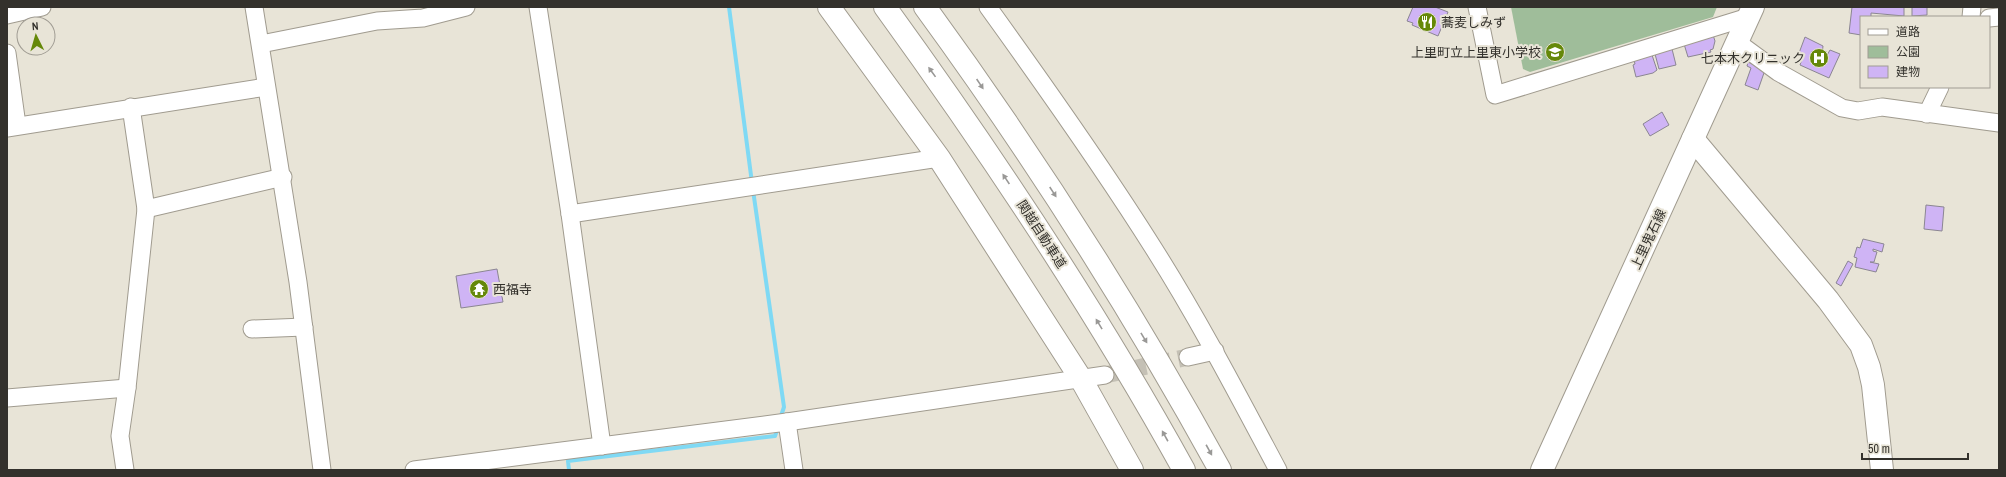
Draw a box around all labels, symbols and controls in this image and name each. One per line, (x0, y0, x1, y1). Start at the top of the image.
restaurant icon: 蕎麦しみず (1416, 11, 1438, 33)
place label: 蕎麦しみず (1441, 14, 1506, 31)
north arrow (16, 16, 56, 56)
legend (1860, 16, 1990, 88)
text: N (31, 19, 39, 33)
text: 道路 (1896, 24, 1920, 40)
school or university icon: 上里町立上里東小学校 (1544, 41, 1566, 63)
place label: 上里町立上里東小学校 (1411, 44, 1541, 61)
text: 公園 (1896, 44, 1920, 60)
hospital icon: 七本木クリニック (1808, 47, 1830, 69)
place label: 七本木クリニック (1701, 50, 1805, 67)
text: 建物 (1896, 64, 1920, 80)
one-way arrow (929, 67, 937, 77)
one-way arrow (976, 79, 984, 89)
one-way arrow (1002, 174, 1010, 184)
one-way arrow (1049, 187, 1057, 197)
street label: 関越自動車道 (1013, 197, 1070, 272)
street label: 上里鬼石線 (1627, 206, 1670, 272)
temple icon: 西福寺 (468, 278, 490, 300)
place label: 西福寺 (493, 281, 532, 298)
one-way arrow (1096, 318, 1103, 330)
one-way arrow (1141, 332, 1148, 344)
one-way arrow (1162, 430, 1168, 442)
scale bar (1862, 435, 1968, 461)
text: 50 m (1868, 441, 1890, 457)
one-way arrow (1206, 444, 1213, 456)

